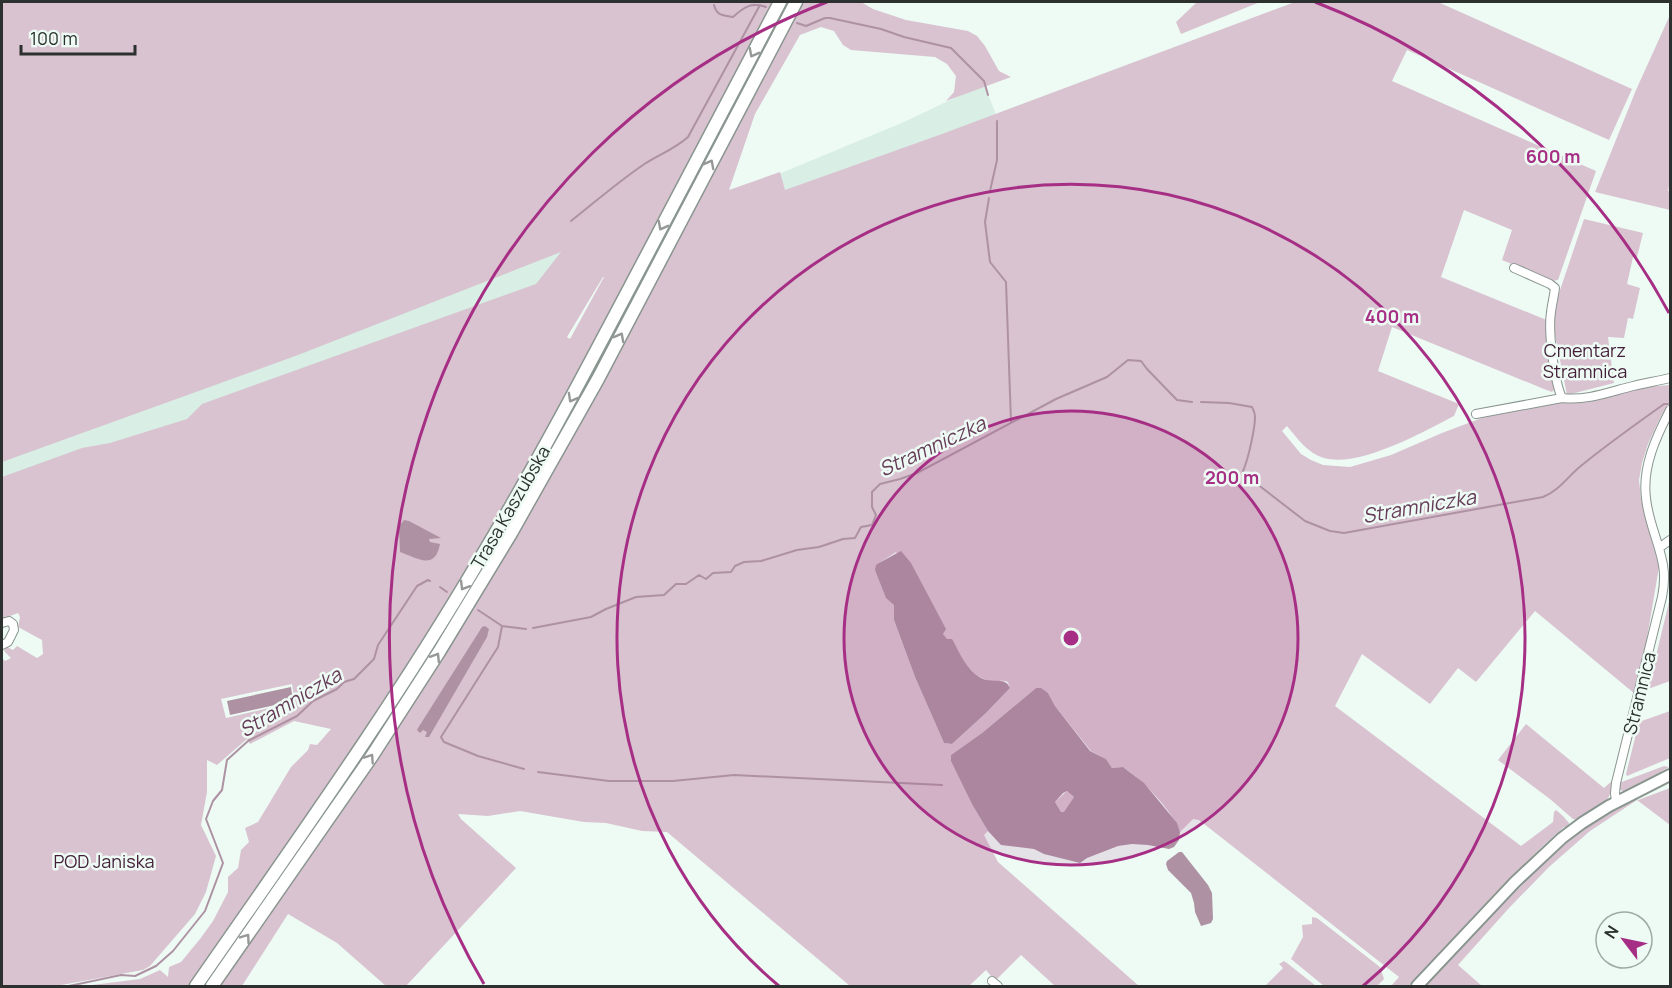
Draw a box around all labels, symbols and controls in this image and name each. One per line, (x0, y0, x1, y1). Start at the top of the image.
scale bar (21, 18, 135, 56)
text: 100 m (30, 26, 78, 50)
one-way arrow (749, 47, 760, 58)
text: 600 m (1526, 144, 1580, 168)
one-way arrow (703, 160, 714, 171)
one-way arrow (658, 219, 669, 230)
text: 400 m (1365, 304, 1419, 328)
one-way arrow (613, 333, 624, 343)
park label: Cmentarz Stramnica (1543, 338, 1627, 383)
one-way arrow (567, 392, 579, 403)
water label: Stramniczka (874, 409, 990, 482)
street label: Trasa Kaszubska (465, 441, 555, 573)
text: 200 m (1205, 465, 1259, 489)
water label: Stramniczka (1360, 483, 1479, 529)
one-way arrow (459, 580, 471, 590)
centre of rings (1061, 628, 1081, 648)
street label: Stramnica (1617, 649, 1661, 737)
one-way arrow (428, 653, 440, 663)
water label: Stramniczka (234, 660, 347, 743)
one-way arrow (363, 753, 374, 764)
park label: POD Janiska (53, 849, 155, 873)
north arrow (1594, 910, 1654, 970)
text: N (1599, 921, 1624, 943)
one-way arrow (239, 934, 250, 945)

